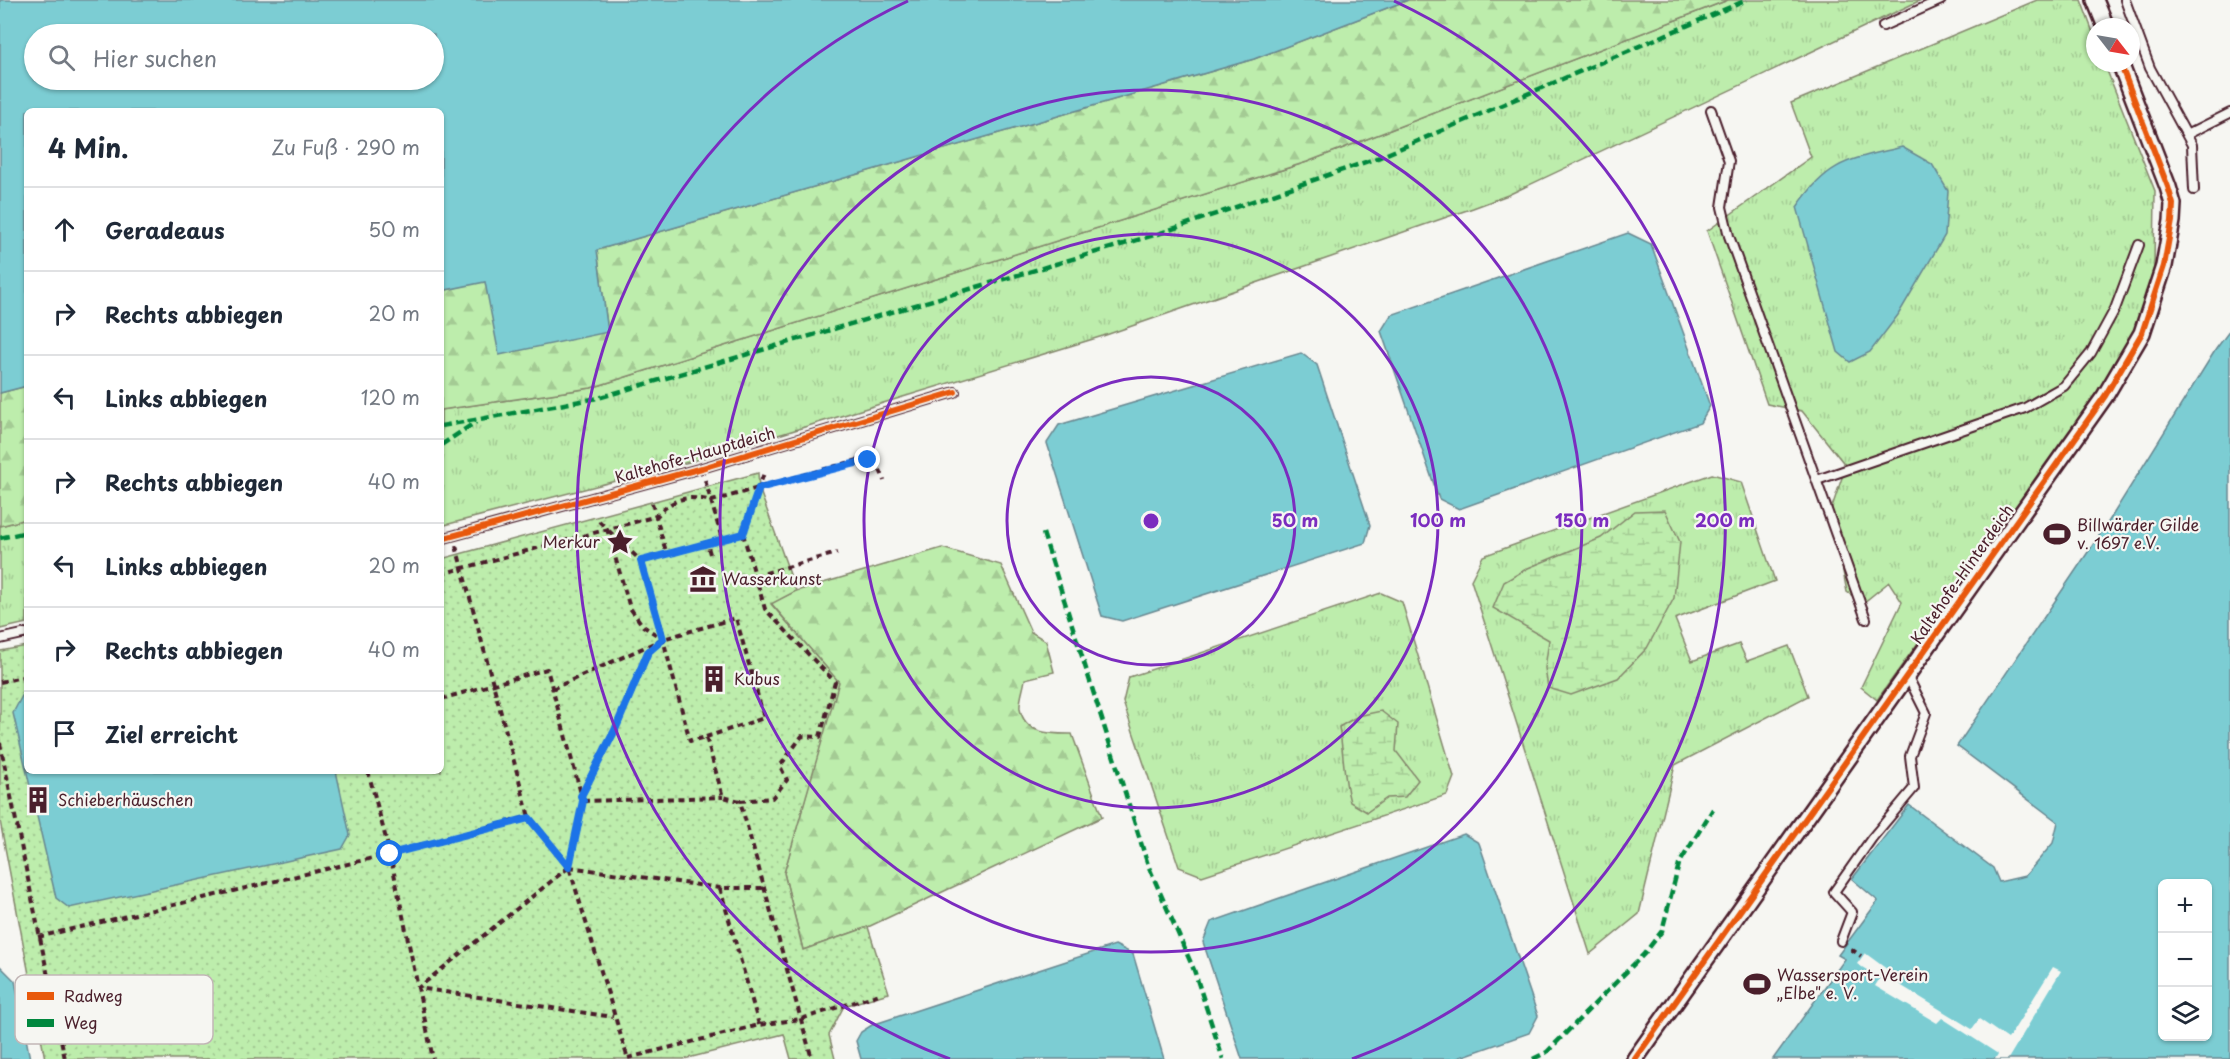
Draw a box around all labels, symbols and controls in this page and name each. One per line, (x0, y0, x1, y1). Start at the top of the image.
north arrow (2086, 18, 2140, 72)
search box (24, 24, 444, 90)
icon: search (45, 41, 78, 74)
text: Hier suchen (93, 41, 217, 74)
text: 4 Min. (48, 128, 128, 167)
text: Zu Fuß · 290 m (271, 132, 420, 162)
icon: ahead (48, 213, 81, 246)
text: Geradeaus (105, 213, 225, 246)
text: 50 m (368, 214, 420, 244)
icon: right (48, 297, 81, 330)
text: Rechts abbiegen (105, 297, 283, 330)
text: 20 m (368, 298, 420, 328)
icon: left (48, 381, 81, 414)
text: Links abbiegen (105, 381, 267, 414)
text: 120 m (361, 382, 420, 412)
street label: Kaltehofe-Hauptdeich (612, 420, 778, 488)
route end (854, 446, 880, 472)
icon: right (48, 465, 81, 498)
text: Rechts abbiegen (105, 465, 283, 498)
text: 40 m (368, 466, 420, 496)
street label: Kaltehofe-Hinterdeich (1904, 499, 2018, 648)
text: 50 m (1272, 506, 1318, 533)
text: 100 m (1410, 506, 1466, 533)
text: 150 m (1555, 506, 1609, 533)
text: 200 m (1695, 506, 1755, 533)
centre of rings (1141, 511, 1161, 531)
place label: Billwärder Gilde v. 1697 e.V. (2077, 512, 2200, 554)
sports icon: Billwärder Gilde v. 1697 e.V. (2042, 519, 2072, 549)
place icon: Merkur (605, 527, 635, 557)
place label: Merkur (543, 529, 601, 553)
icon: left (48, 549, 81, 582)
text: Links abbiegen (105, 549, 267, 582)
text: 20 m (368, 550, 420, 580)
museum icon: Wasserkunst (688, 564, 718, 594)
place label: Wasserkunst (723, 566, 822, 590)
icon: right (48, 633, 81, 666)
text: Rechts abbiegen (105, 633, 283, 666)
text: 40 m (368, 634, 420, 664)
building icon: Kubus (699, 664, 729, 694)
place label: Kubus (734, 666, 780, 690)
icon: arrive (48, 717, 81, 750)
text: Ziel erreicht (105, 717, 238, 750)
building icon: Schieberhäuschen (23, 785, 53, 815)
place label: Schieberhäuschen (58, 787, 193, 811)
route start (376, 840, 402, 866)
map controls (2158, 879, 2212, 1041)
button: + (2158, 879, 2212, 933)
button: − (2158, 933, 2212, 987)
place label: Wassersport-Verein „Elbe" e. V. (1777, 962, 1928, 1004)
sports icon: Wassersport-Verein „Elbe" e. V. (1742, 969, 1772, 999)
legend (15, 975, 213, 1044)
text: Radweg (64, 983, 123, 1007)
button: layers (2158, 987, 2212, 1041)
text: Weg (64, 1010, 97, 1034)

